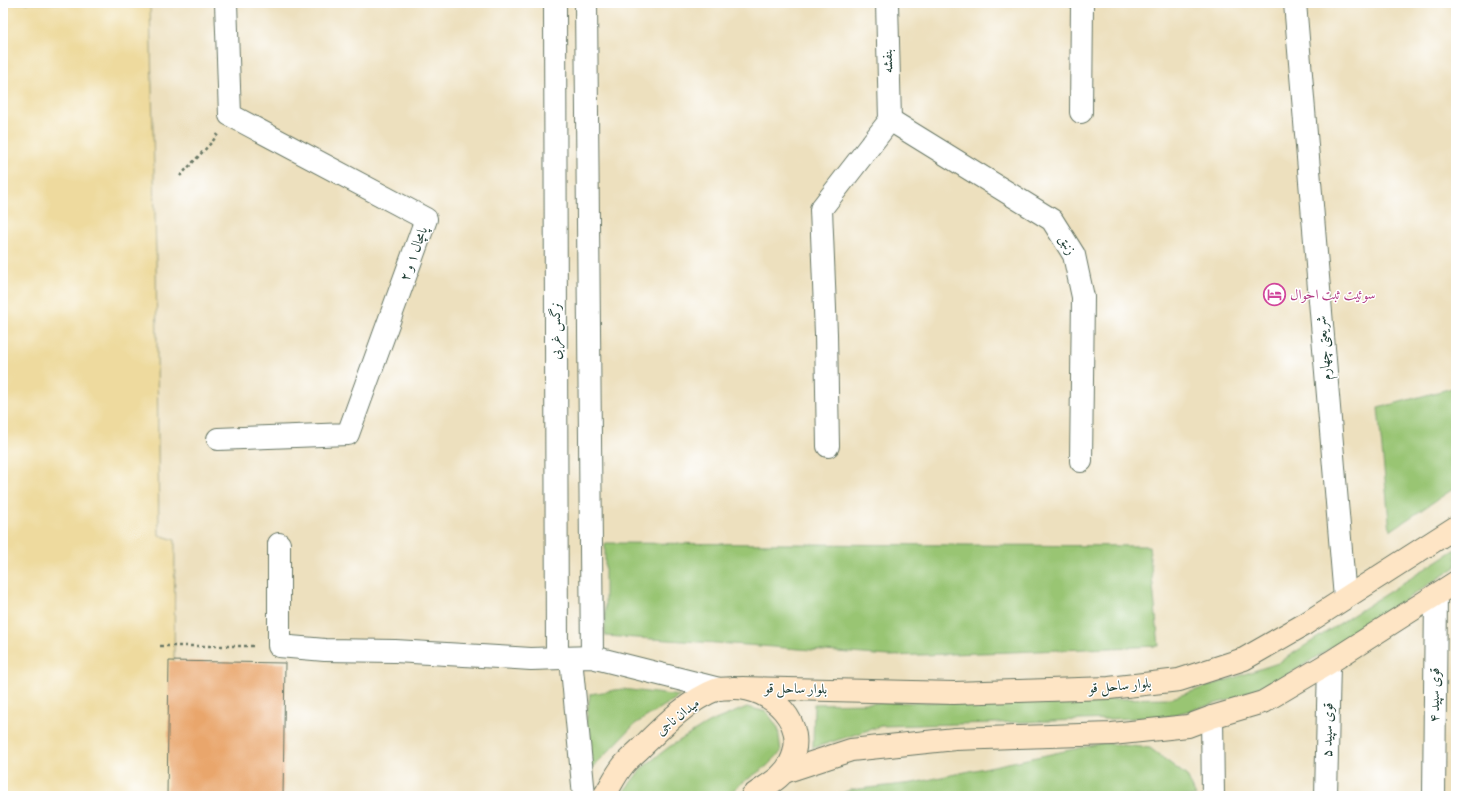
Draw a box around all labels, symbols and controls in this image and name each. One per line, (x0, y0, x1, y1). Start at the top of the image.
street label: بنفشه (879, 49, 897, 73)
street label: پامچال ۱ و ۲ (396, 223, 434, 284)
street label: زنبق (1054, 232, 1080, 258)
hotel icon: سوئیت ثبت احوال (1261, 282, 1287, 308)
place label: سوئیت ثبت احوال (1290, 286, 1375, 304)
street label: نرگس غربی (547, 302, 565, 360)
street label: شریعتی چهارم (1312, 314, 1339, 381)
street label: قوی سپید ۴ (1426, 667, 1444, 723)
street label: بلوار ساحل قو (1086, 674, 1152, 699)
street label: بلوار ساحل قو (762, 679, 828, 700)
street label: میدان ناجی (653, 694, 703, 740)
street label: قوی سپید ۵ (1319, 702, 1337, 758)

